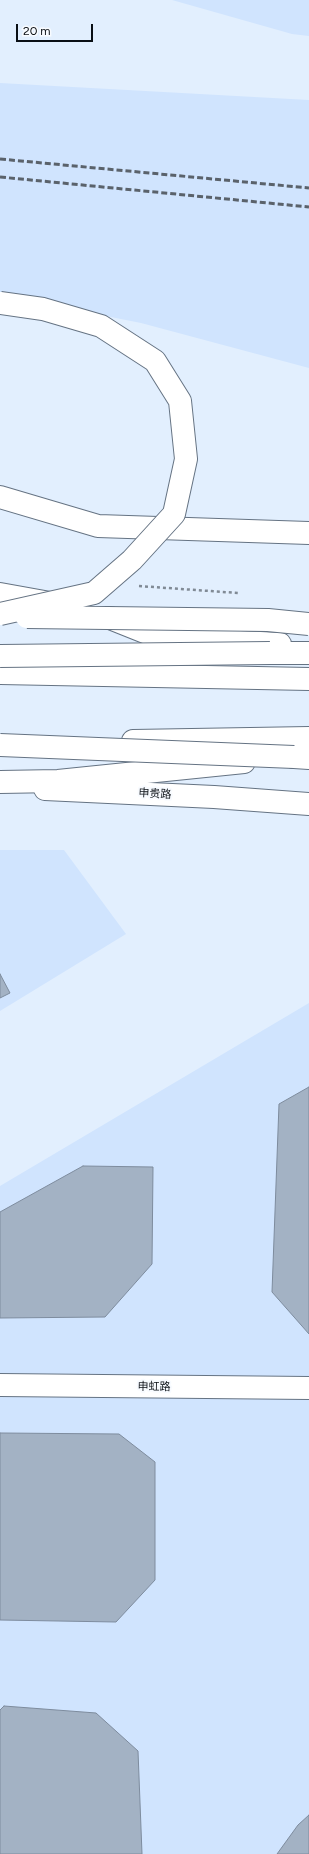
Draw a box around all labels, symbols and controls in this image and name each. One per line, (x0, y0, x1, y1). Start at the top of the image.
scale bar (18, 16, 95, 42)
text: 20 m (23, 24, 51, 38)
street label: 申贵路 (138, 787, 172, 801)
street label: 申虹路 (137, 1380, 171, 1394)

